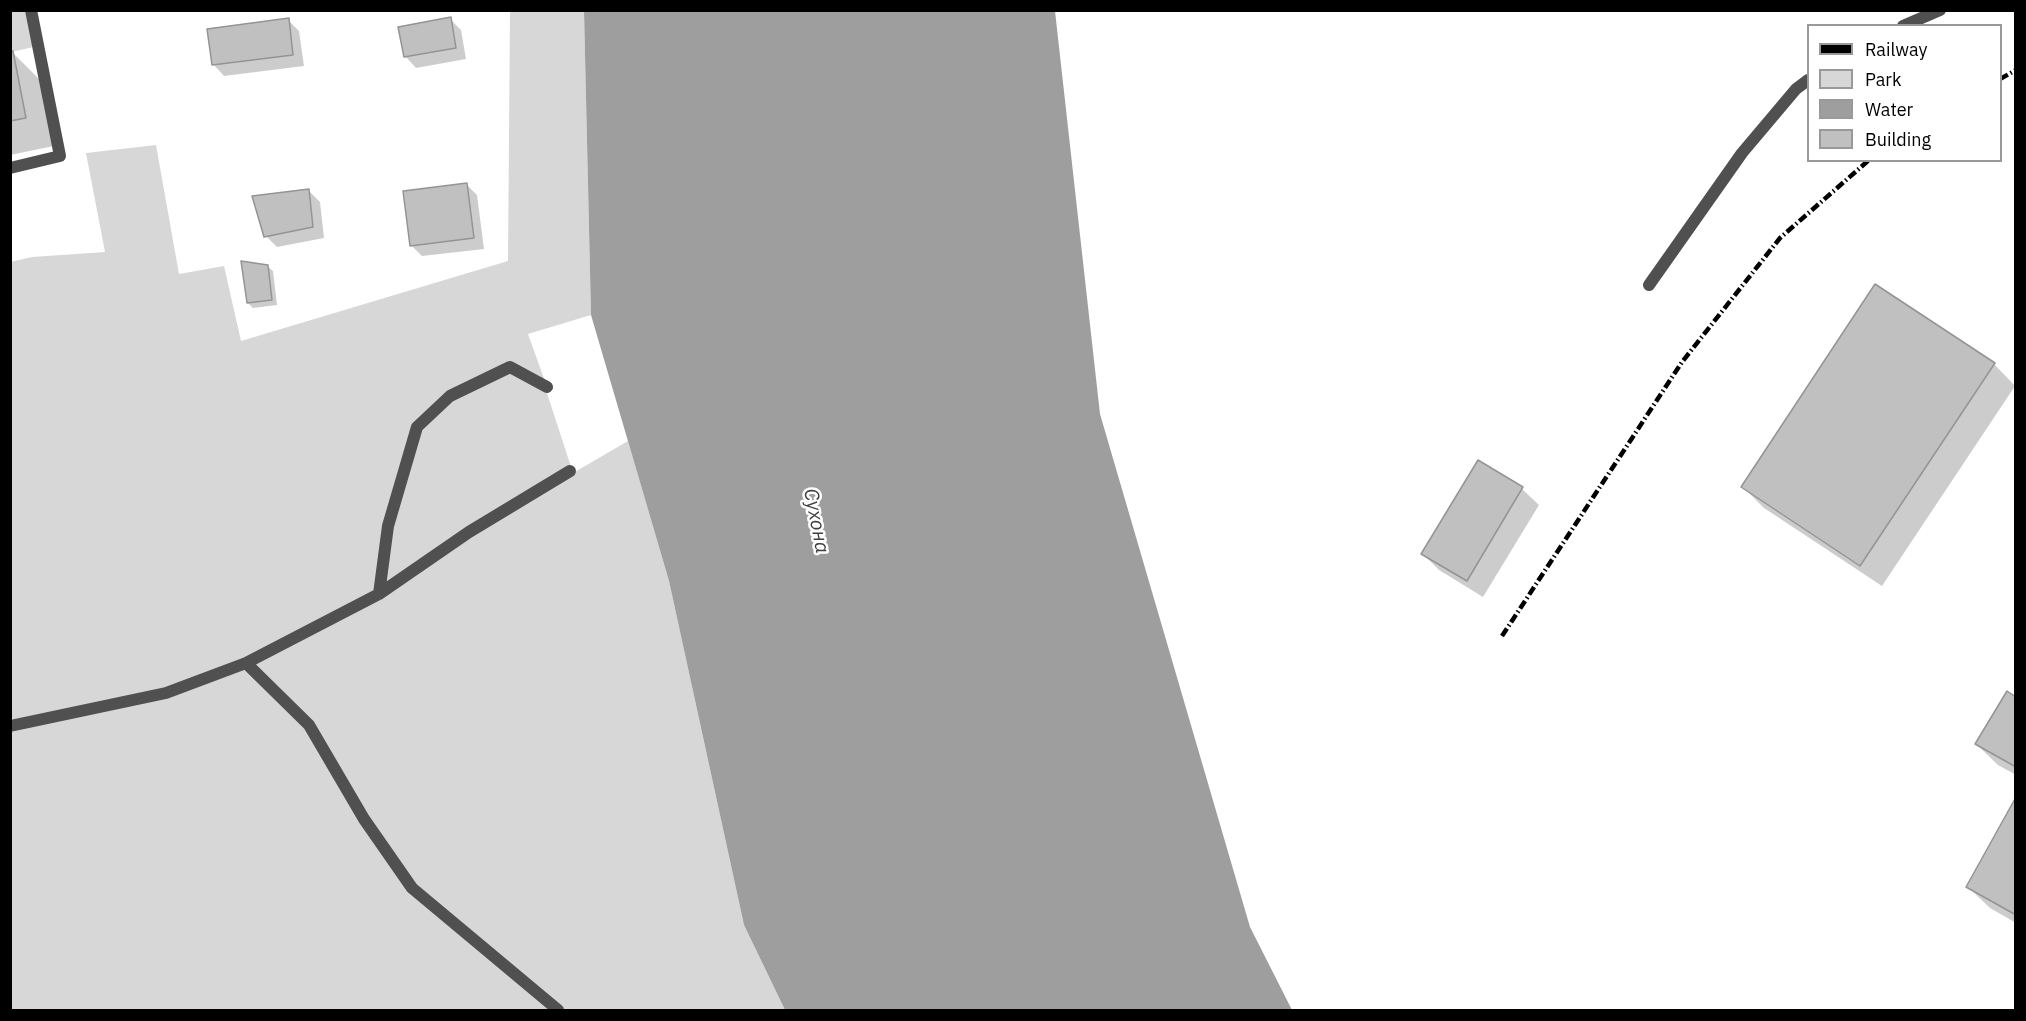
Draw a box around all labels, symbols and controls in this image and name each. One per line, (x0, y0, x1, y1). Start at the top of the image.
legend (1807, 24, 2002, 162)
text: Railway (1865, 38, 1927, 61)
text: Park (1865, 68, 1901, 91)
text: Water (1865, 98, 1913, 121)
text: Building (1865, 128, 1931, 151)
water label: Сухона (798, 487, 834, 555)

